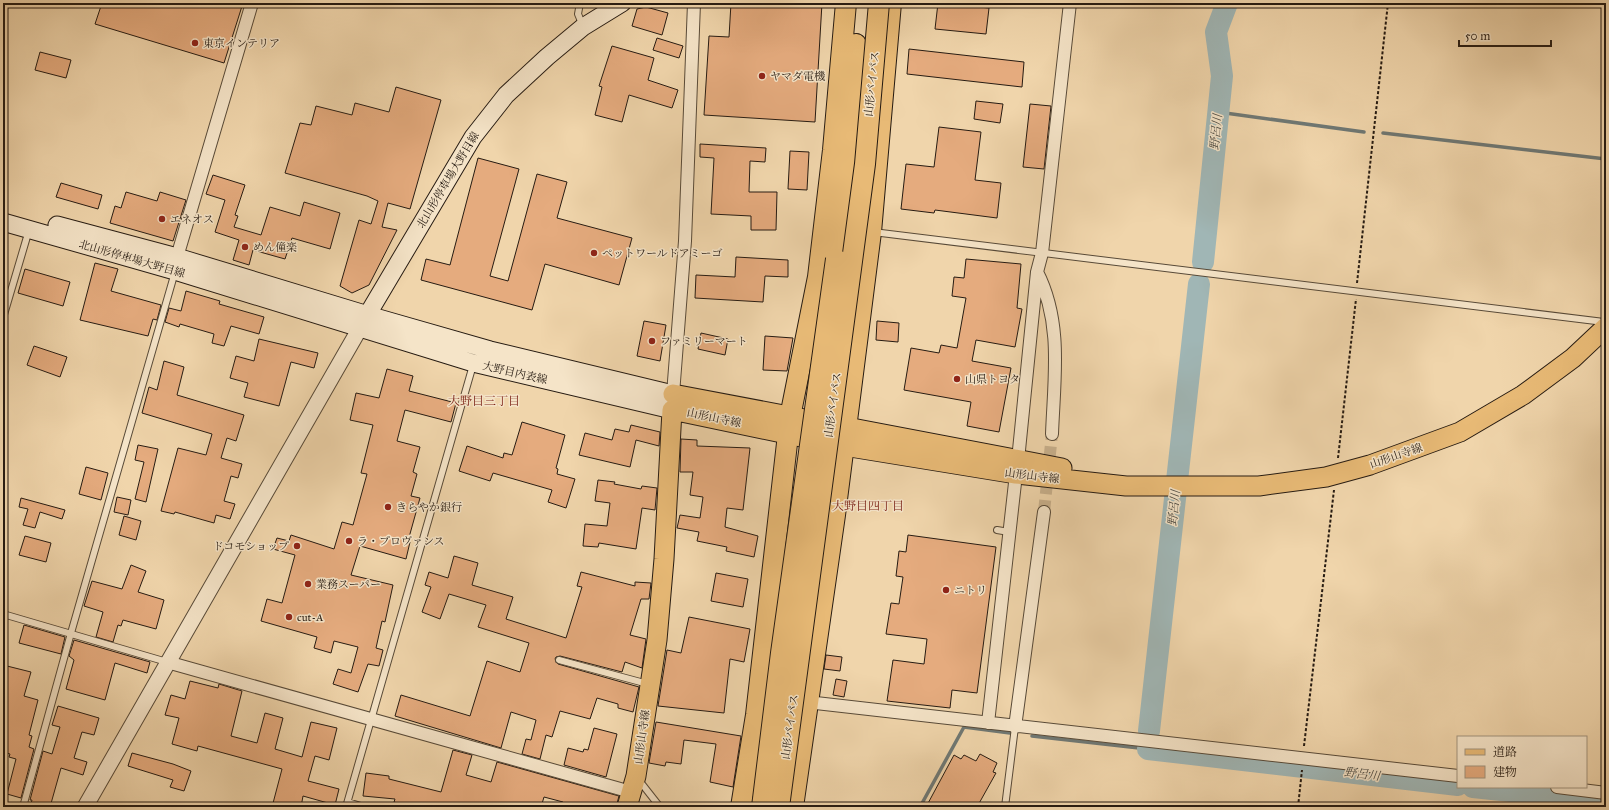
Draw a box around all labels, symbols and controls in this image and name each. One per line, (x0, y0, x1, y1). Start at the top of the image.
scale bar (1459, 22, 1551, 48)
text: 50 m (1465, 29, 1490, 43)
place label: 東京インテリア (203, 37, 280, 50)
marker: 東京インテリア (190, 38, 200, 48)
street label: 山形バイパス (862, 51, 882, 117)
place label: ヤマダ電機 (770, 70, 825, 83)
marker: ヤマダ電機 (757, 71, 767, 81)
water label: 野呂川 (1207, 111, 1225, 151)
street label: 北山形停車場大野目線 (414, 130, 482, 230)
place label: エネオス (170, 213, 214, 226)
marker: エネオス (157, 214, 167, 224)
street label: 北山形停車場大野目線 (77, 238, 187, 280)
place label: めん僮楽 (253, 241, 297, 254)
marker: めん僮楽 (240, 242, 250, 252)
place label: ペットワールドアミーゴ (602, 247, 722, 260)
marker: ペットワールドアミーゴ (589, 248, 599, 258)
place label: ファミリーマート (660, 335, 748, 348)
marker: ファミリーマート (647, 336, 657, 346)
street label: 大野目内表線 (481, 359, 549, 387)
street label: 山形バイパス (822, 372, 844, 438)
place label: 山県トヨタ (965, 373, 1020, 386)
marker: 山県トヨタ (952, 374, 962, 384)
district label: 大野目三丁目 (448, 394, 520, 408)
street label: 山形山寺線 (686, 406, 742, 430)
street label: 山形山寺線 (1368, 441, 1424, 471)
street label: 山形山寺線 (1004, 466, 1060, 486)
water label: 野呂川 (1165, 487, 1183, 527)
district label: 大野目四丁目 (832, 499, 904, 513)
place label: きらやか銀行 (396, 501, 462, 514)
marker: きらやか銀行 (383, 502, 393, 512)
place label: ラ・プロヴァンス (357, 535, 445, 548)
marker: ラ・プロヴァンス (344, 536, 354, 546)
place label: ドコモショップ (213, 540, 289, 553)
marker: ドコモショップ (292, 541, 302, 551)
place label: 業務スーパー (316, 578, 381, 591)
marker: 業務スーパー (303, 579, 313, 589)
place label: ニトリ (954, 584, 987, 597)
marker: ニトリ (941, 585, 951, 595)
place label: cut-A (297, 611, 324, 624)
marker: cut-A (284, 612, 294, 622)
street label: 山形バイパス (779, 694, 801, 760)
street label: 山形山寺線 (632, 709, 652, 765)
legend (1457, 736, 1587, 788)
text: 道路 (1493, 745, 1517, 759)
water label: 野呂川 (1343, 765, 1383, 783)
text: 建物 (1493, 765, 1517, 779)

